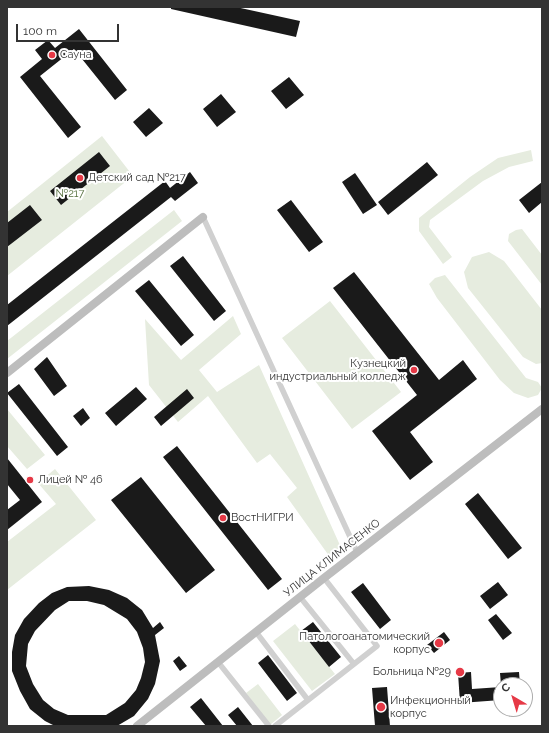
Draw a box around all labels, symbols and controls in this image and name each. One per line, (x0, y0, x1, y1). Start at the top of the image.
scale bar (18, 16, 121, 42)
text: 100 m (23, 24, 57, 38)
place label: Сауна (60, 48, 92, 62)
marker: Сауна (47, 50, 57, 60)
place label: Детский сад №217 (88, 171, 186, 185)
marker: Детский сад №217 (75, 173, 85, 183)
park label: №217 (56, 187, 84, 201)
place label: Кузнецкий индустриальный колледж (269, 357, 406, 383)
marker: Кузнецкий индустриальный колледж (409, 365, 419, 375)
place label: Лицей № 46 (38, 473, 103, 487)
marker: Лицей № 46 (25, 475, 35, 485)
place label: ВостНИГРИ (231, 511, 294, 525)
marker: ВостНИГРИ (218, 513, 228, 523)
street label: УЛИЦА КЛИМАСЕНКО (281, 516, 383, 600)
place label: Патологоанатомический корпус (299, 630, 430, 656)
marker: Патологоанатомический корпус (433, 637, 445, 649)
place label: Больница №29 (373, 665, 451, 679)
marker: Больница №29 (454, 666, 466, 678)
north arrow (493, 677, 533, 717)
text: С (499, 680, 513, 695)
place label: Инфекционный корпус (390, 694, 471, 720)
marker: Инфекционный корпус (375, 701, 387, 713)

